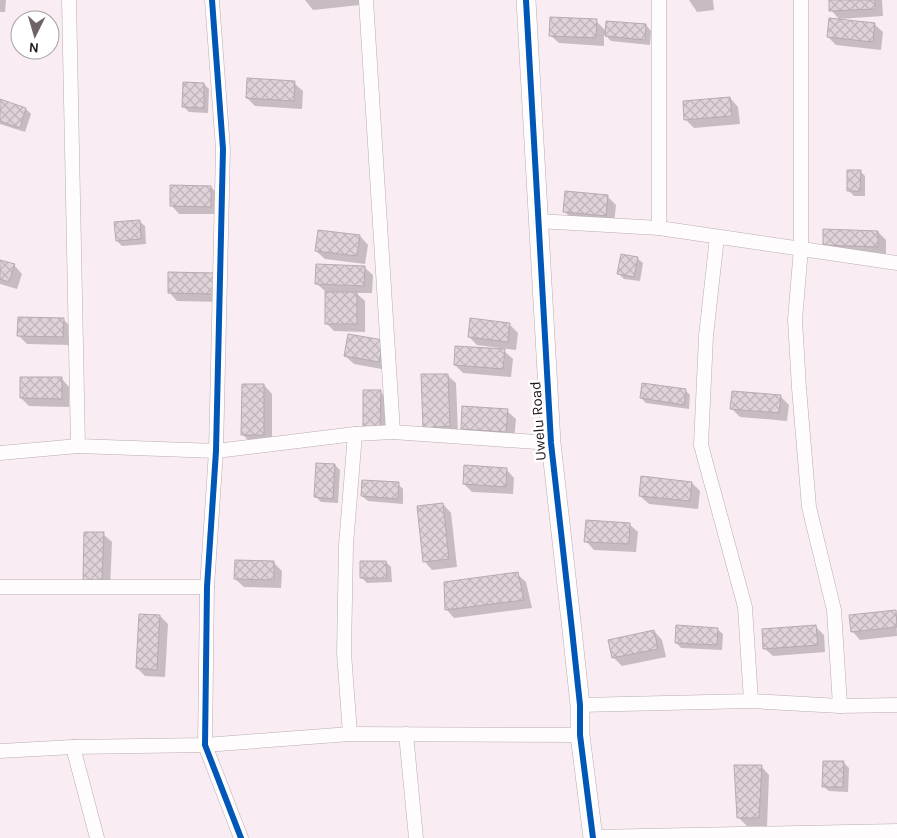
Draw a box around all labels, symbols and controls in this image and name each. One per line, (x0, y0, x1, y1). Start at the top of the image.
north arrow (10, 10, 60, 60)
text: N (28, 39, 40, 56)
street label: Uwelu Road (526, 381, 550, 461)

